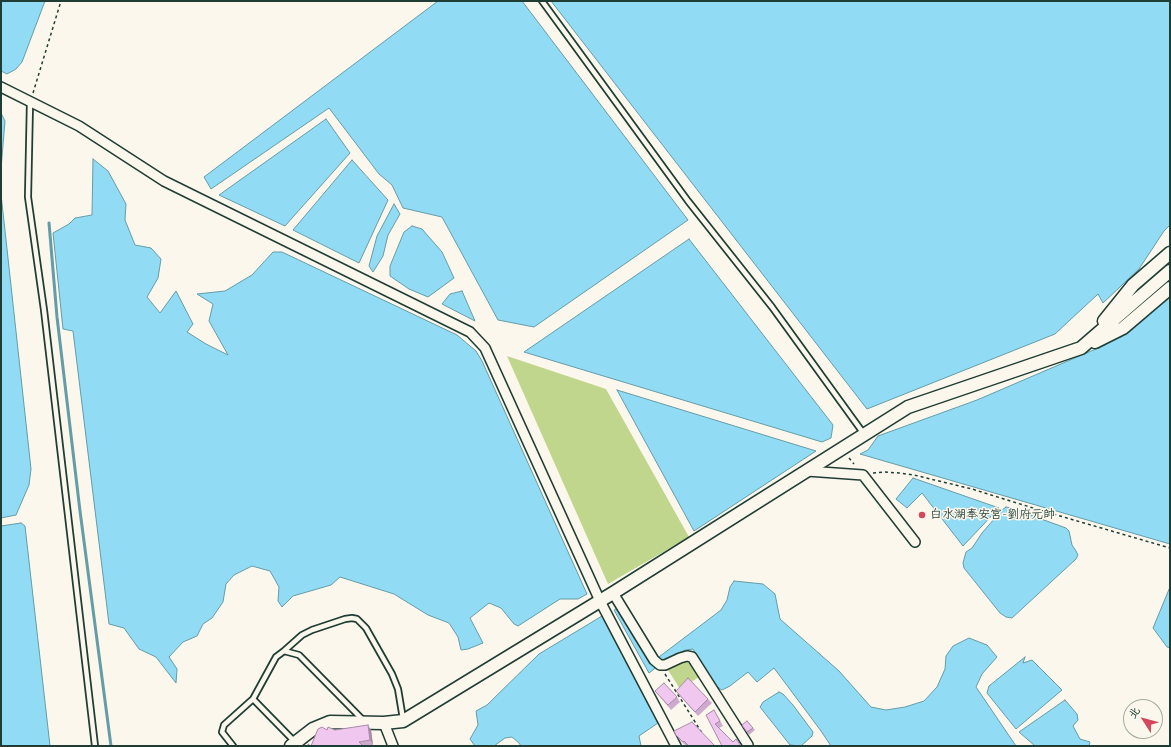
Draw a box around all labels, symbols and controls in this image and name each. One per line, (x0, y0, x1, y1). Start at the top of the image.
place label: 白水湖奉安宮-劉府元帥 (930, 508, 1055, 522)
marker: 白水湖奉安宮-劉府元帥 (917, 510, 927, 520)
north arrow (1123, 699, 1163, 739)
text: 北 (1125, 704, 1143, 721)

